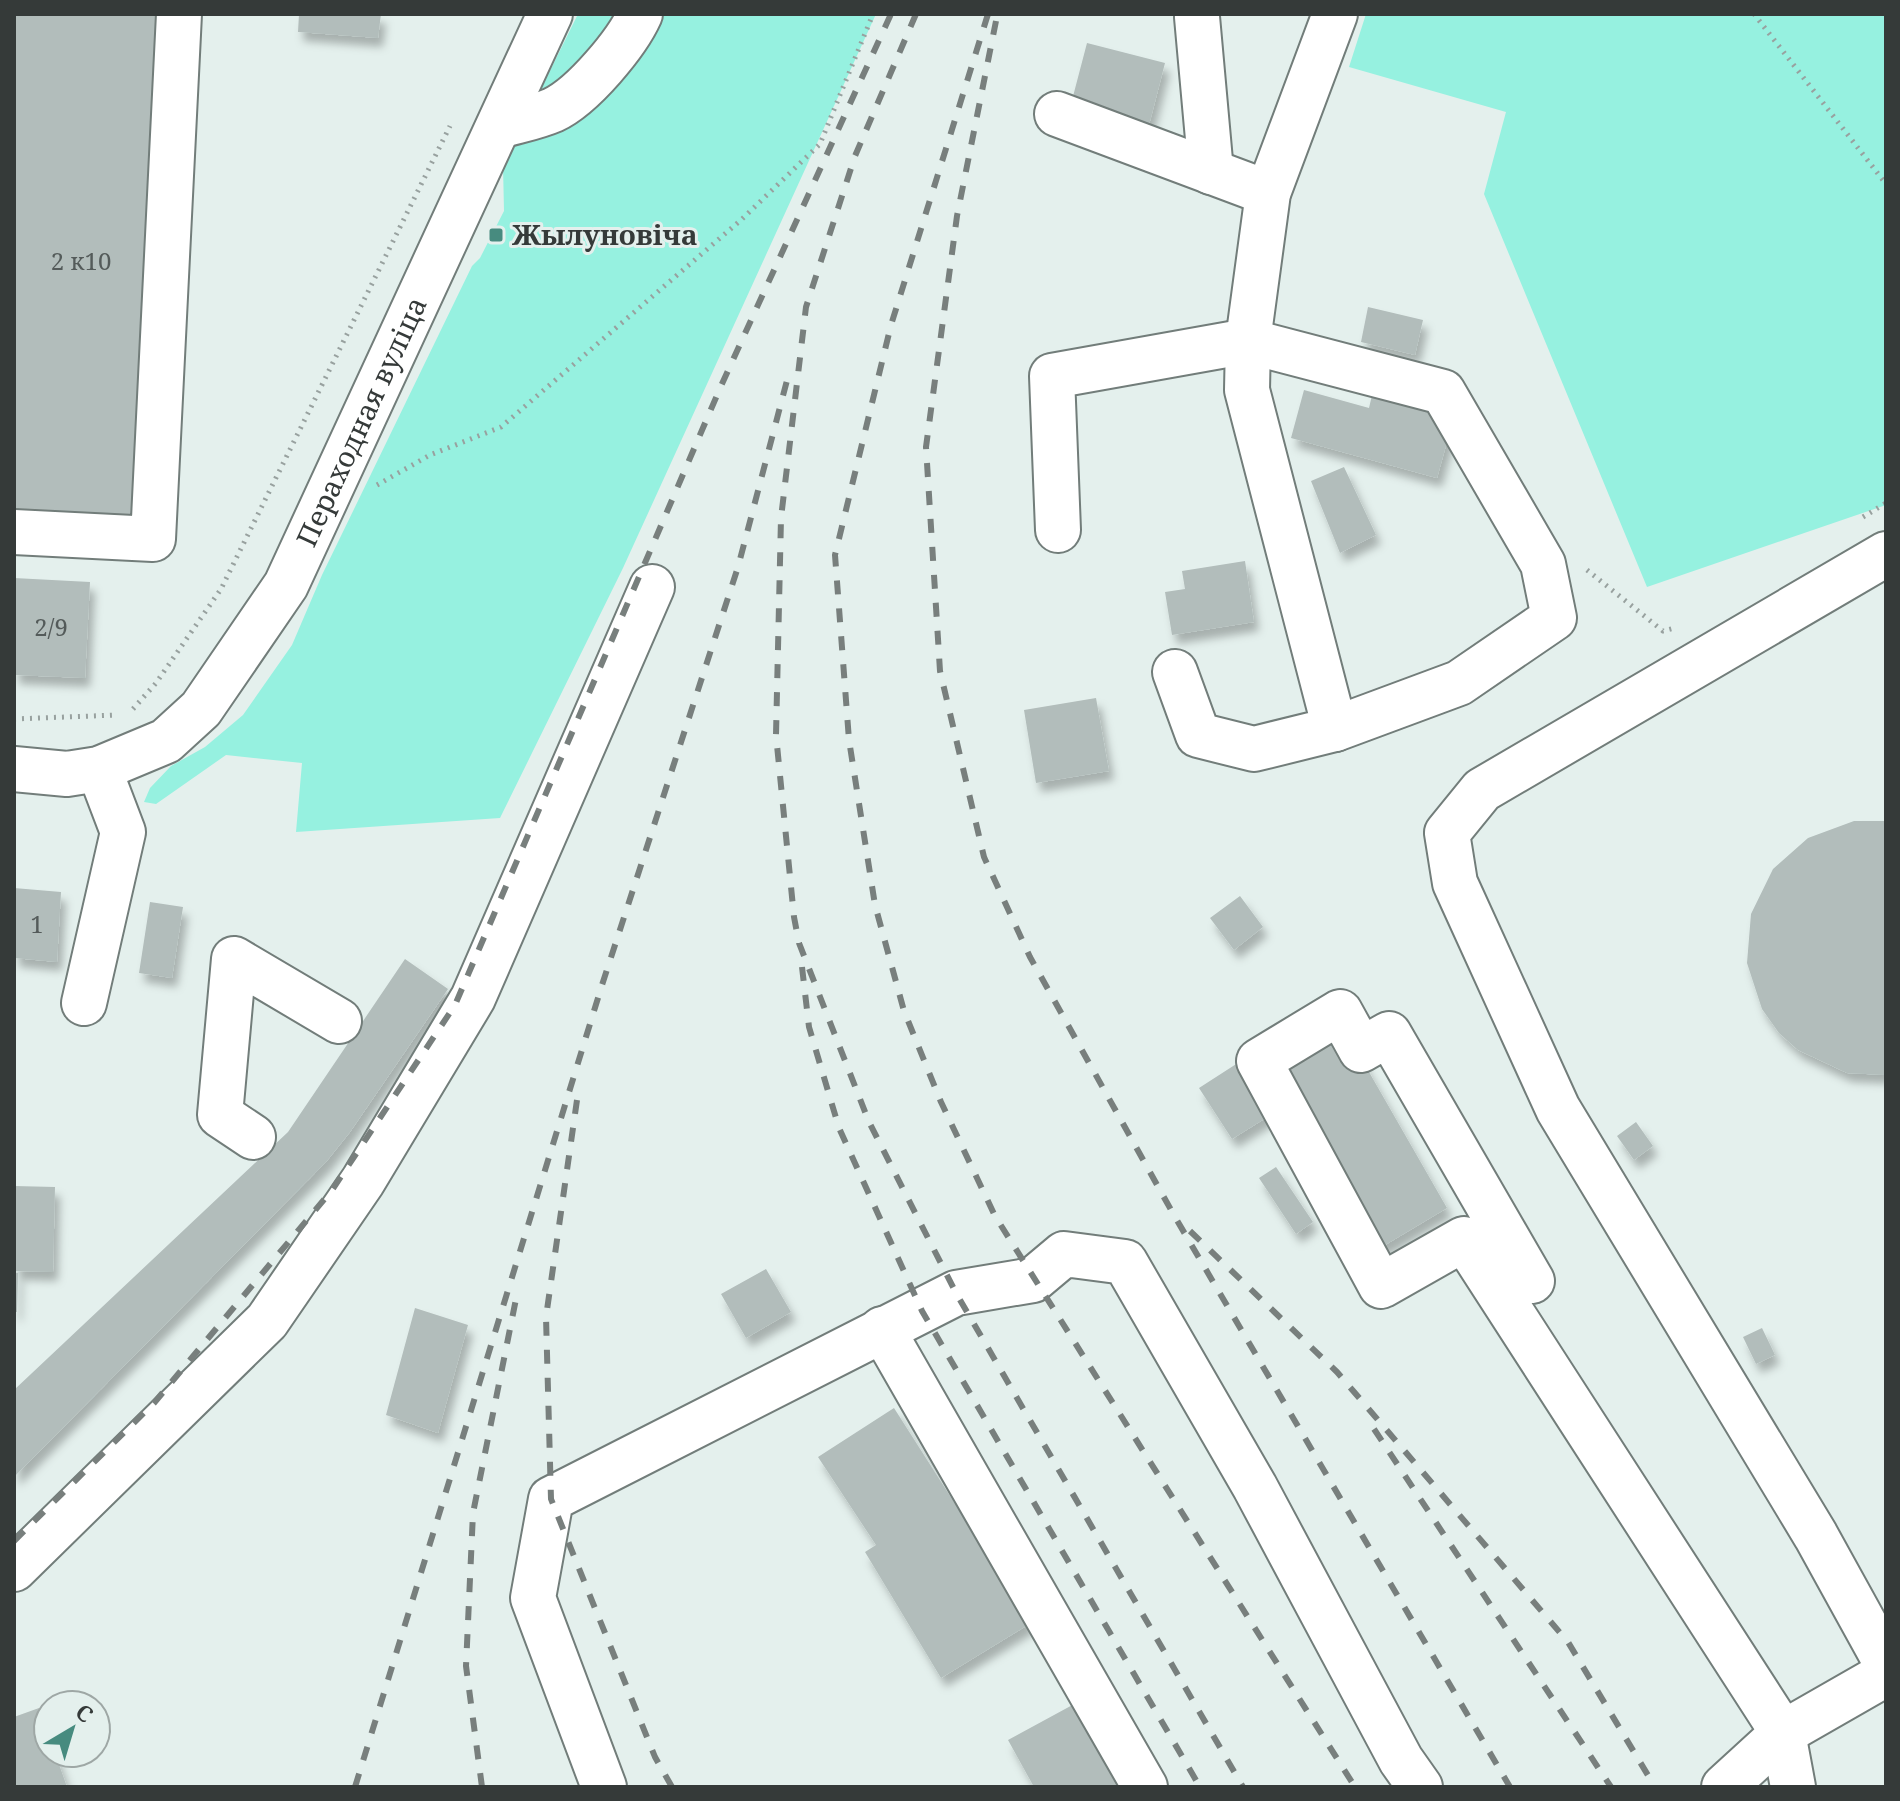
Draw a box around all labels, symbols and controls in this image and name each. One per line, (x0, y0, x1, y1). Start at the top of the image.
place label: Жылуновіча (512, 215, 698, 253)
marker: Жылуновіча (487, 226, 505, 244)
house number: 2 к10 (51, 244, 111, 277)
street label: Пераходная вуліца (286, 290, 435, 552)
house number: 2/9 (34, 610, 68, 643)
house number: 1 (30, 907, 44, 940)
north arrow (32, 1689, 112, 1769)
text: С (70, 1696, 100, 1729)

